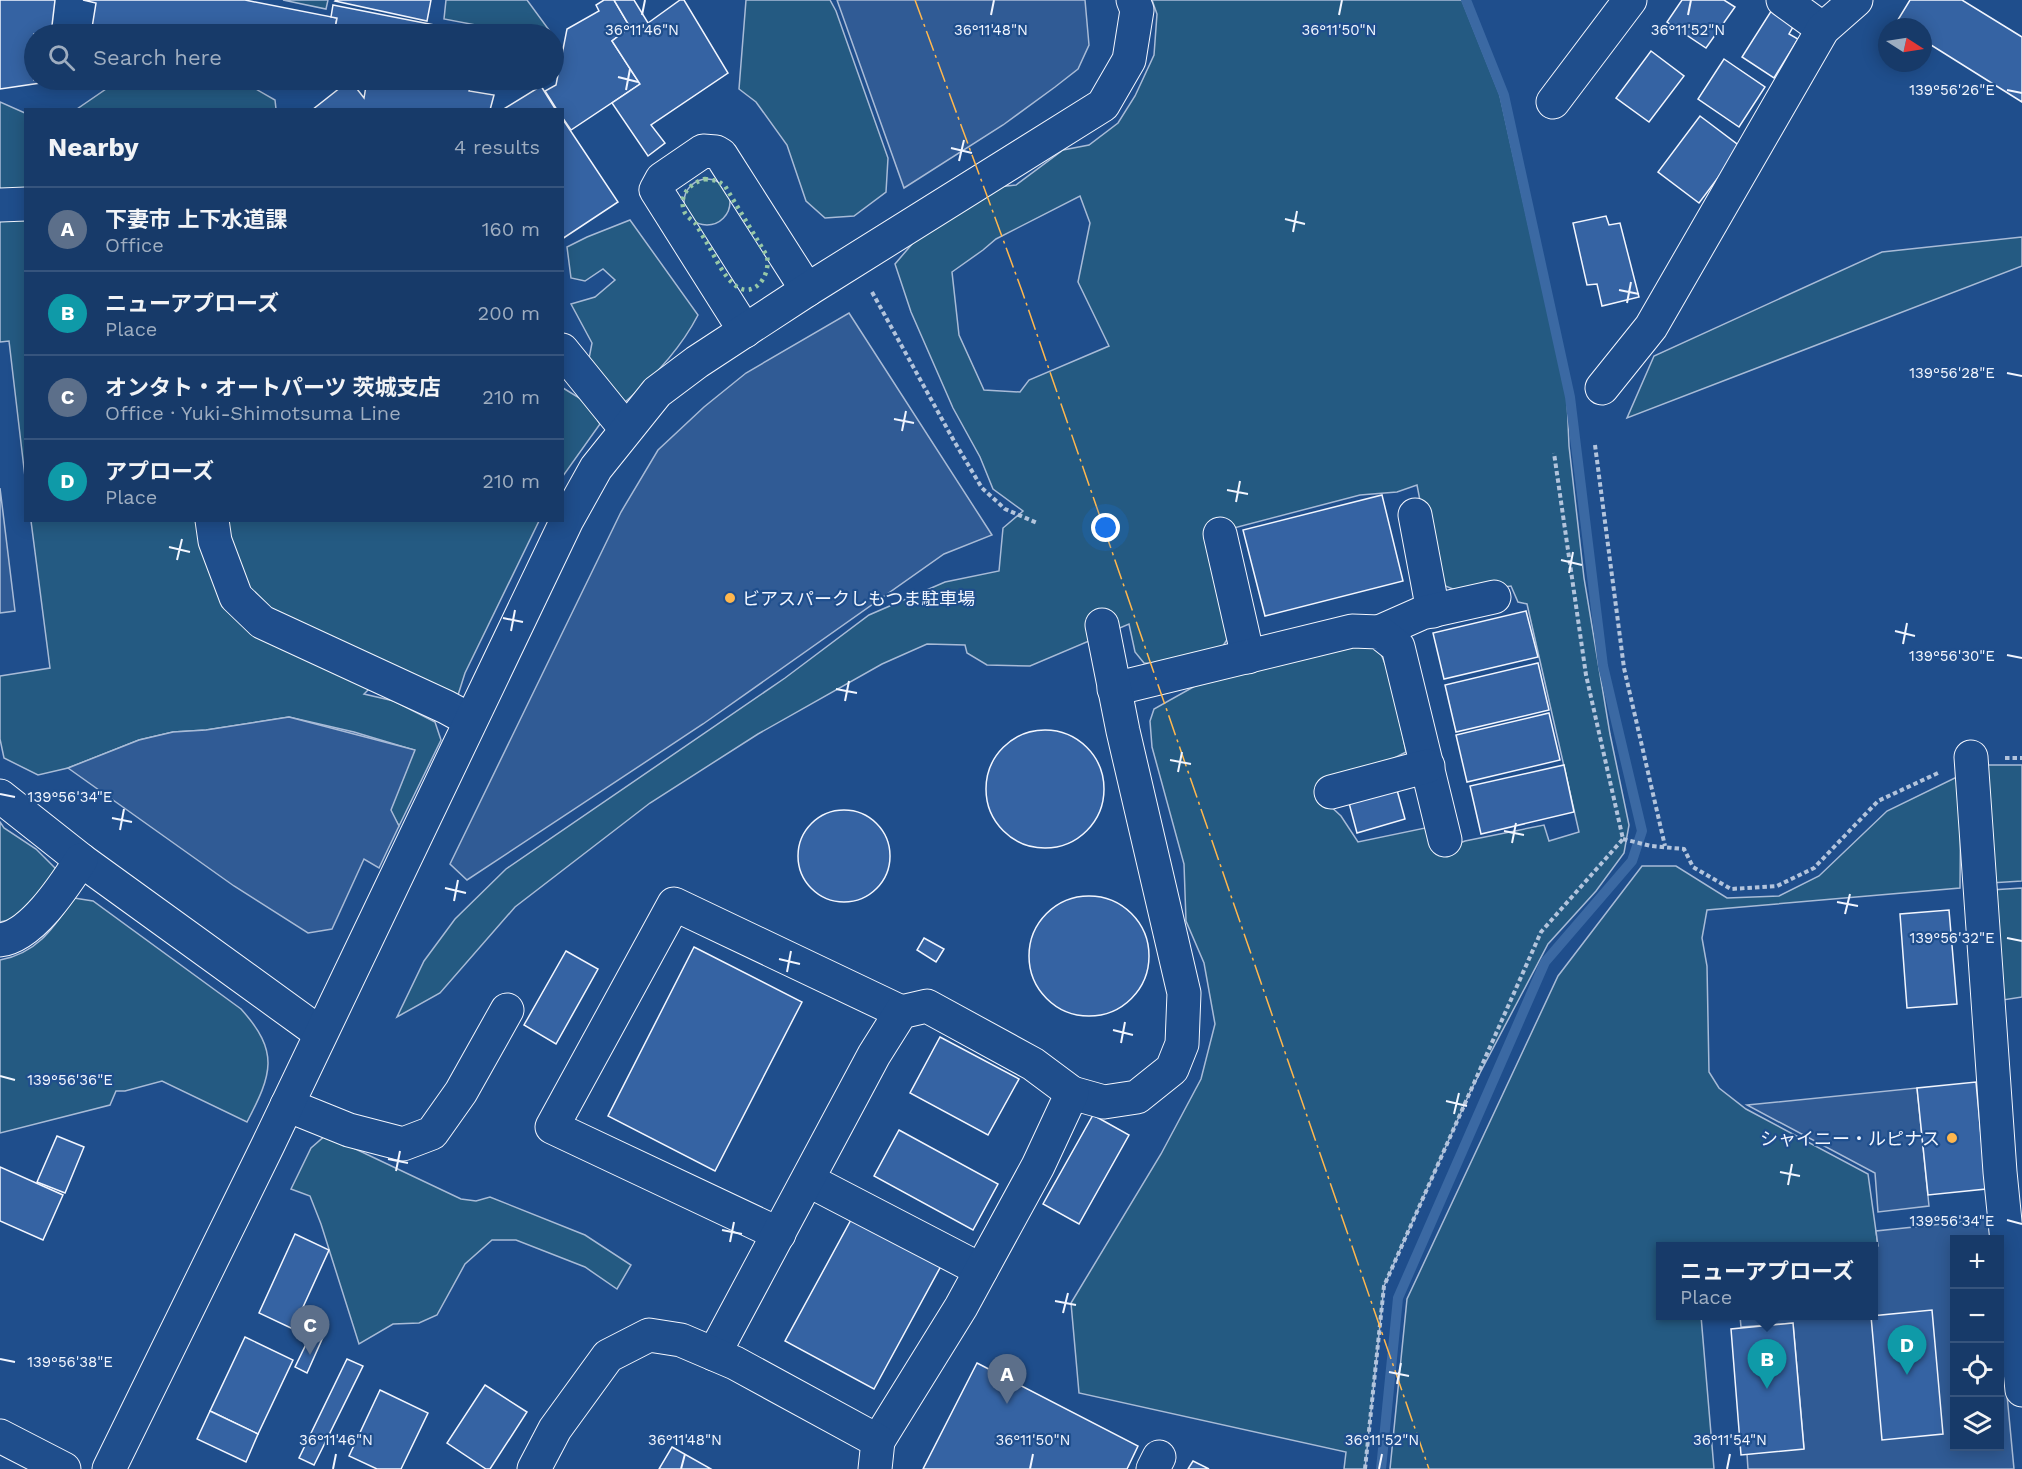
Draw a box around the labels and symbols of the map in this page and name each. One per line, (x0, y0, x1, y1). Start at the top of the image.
north arrow (1878, 18, 1932, 72)
text: 36°11'46"N (605, 21, 679, 39)
text: 36°11'48"N (954, 21, 1028, 39)
text: 36°11'50"N (1301, 21, 1377, 39)
text: 36°11'52"N (1651, 21, 1725, 39)
text: 139°56'26"E (1909, 81, 1995, 99)
text: 139°56'28"E (1909, 364, 1995, 382)
your location (1091, 513, 1120, 542)
place label: ビアスパークしもつま駐車場 (742, 588, 975, 609)
marker: ビアスパークしもつま駐車場 (723, 591, 737, 605)
text: 139°56'30"E (1909, 647, 1995, 665)
text: 139°56'34"E (28, 788, 112, 806)
text: 139°56'32"E (1909, 929, 1995, 947)
text: 139°56'36"E (27, 1071, 113, 1089)
place label: シャイニー・ルピナス (1760, 1128, 1940, 1149)
marker: シャイニー・ルピナス (1945, 1131, 1959, 1145)
text: 139°56'34"E (1910, 1212, 1994, 1230)
pin: C (290, 1306, 330, 1355)
pin: D (1888, 1326, 1926, 1375)
pin: B (1748, 1340, 1786, 1389)
text: 139°56'38"E (27, 1353, 113, 1371)
pin: A (988, 1354, 1026, 1404)
text: 36°11'46"N (299, 1431, 373, 1449)
text: 36°11'48"N (648, 1431, 722, 1449)
text: 36°11'50"N (995, 1431, 1071, 1449)
text: 36°11'52"N (1345, 1431, 1419, 1449)
text: 36°11'54"N (1693, 1431, 1767, 1449)

